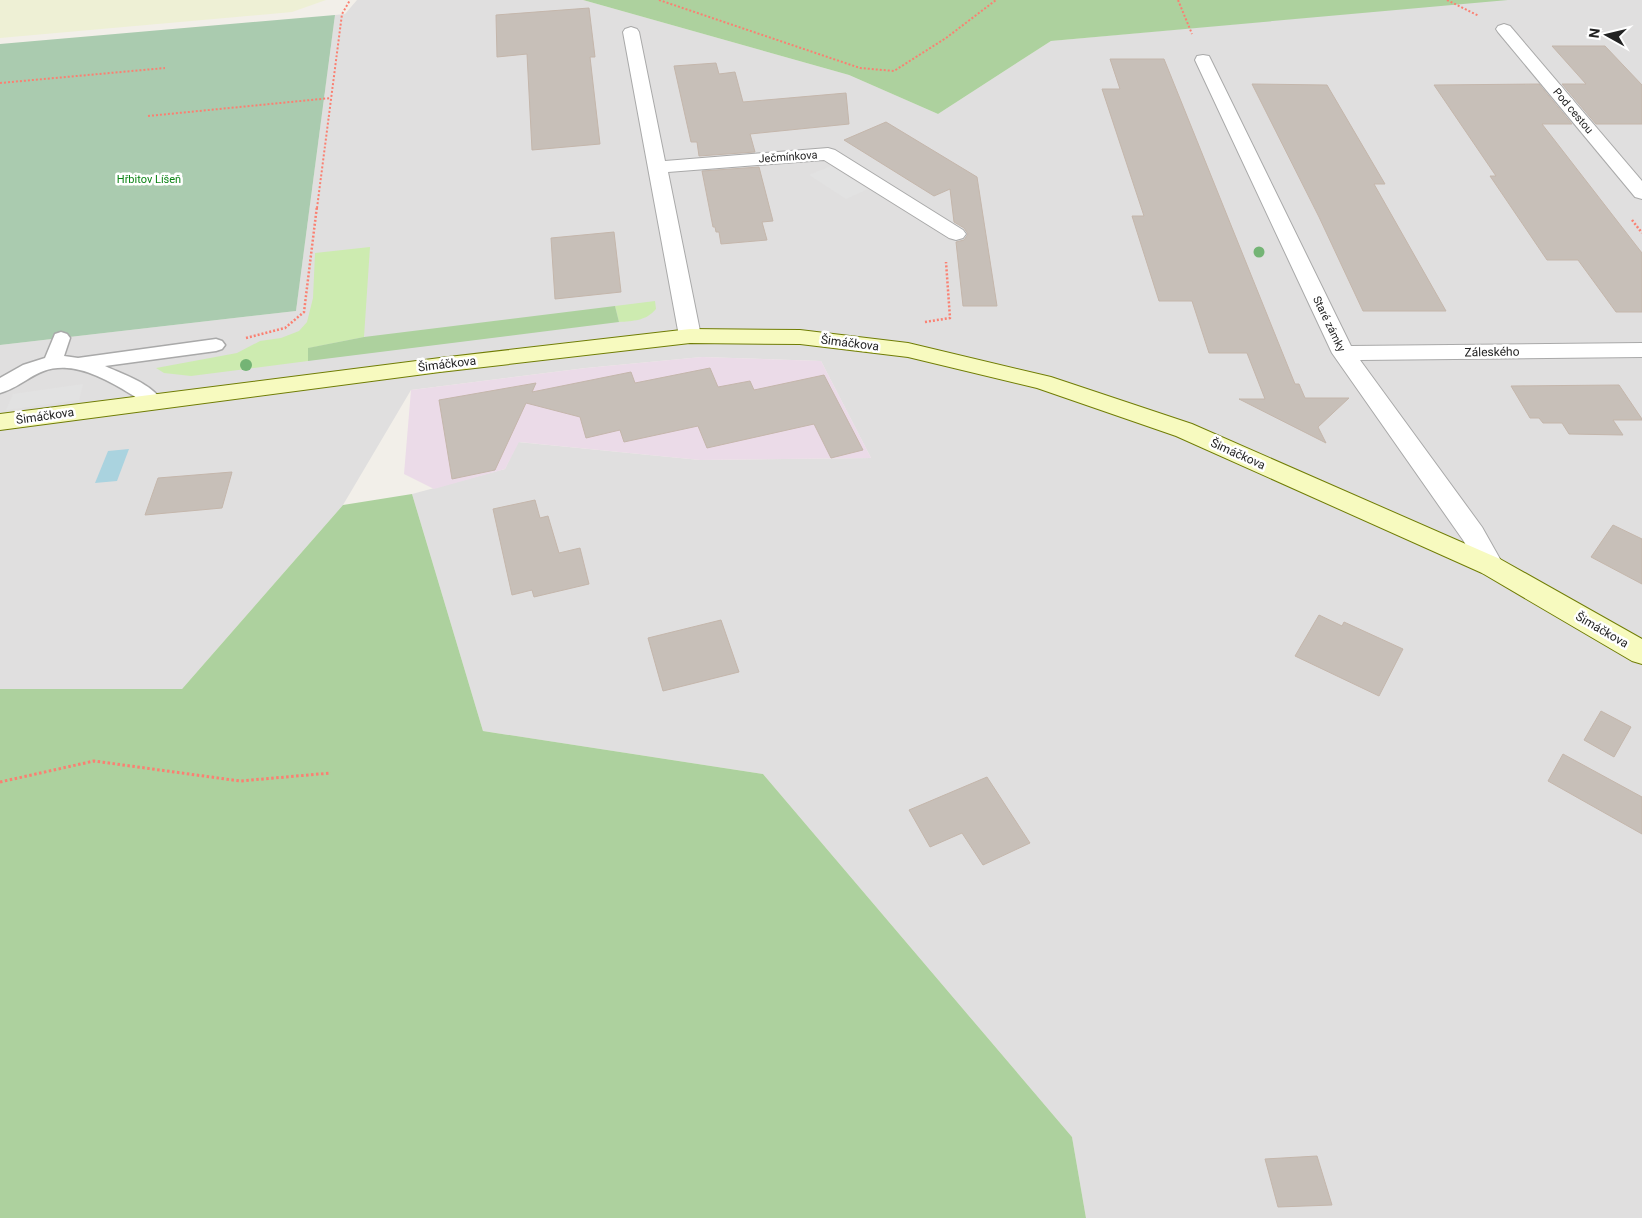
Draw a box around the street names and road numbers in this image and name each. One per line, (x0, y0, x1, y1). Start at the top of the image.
street label: Pod cestou (1550, 86, 1596, 136)
street label: Ječmínkova (758, 148, 818, 166)
street label: Staré zámky (1310, 294, 1348, 355)
street label: Šimáčkova (820, 331, 880, 354)
street label: Záleského (1464, 345, 1520, 359)
street label: Šimáčkova (417, 352, 477, 375)
street label: Šimáčkova (15, 404, 75, 427)
street label: Šimáčkova (1208, 435, 1268, 472)
street label: Šimáčkova (1573, 608, 1631, 651)

